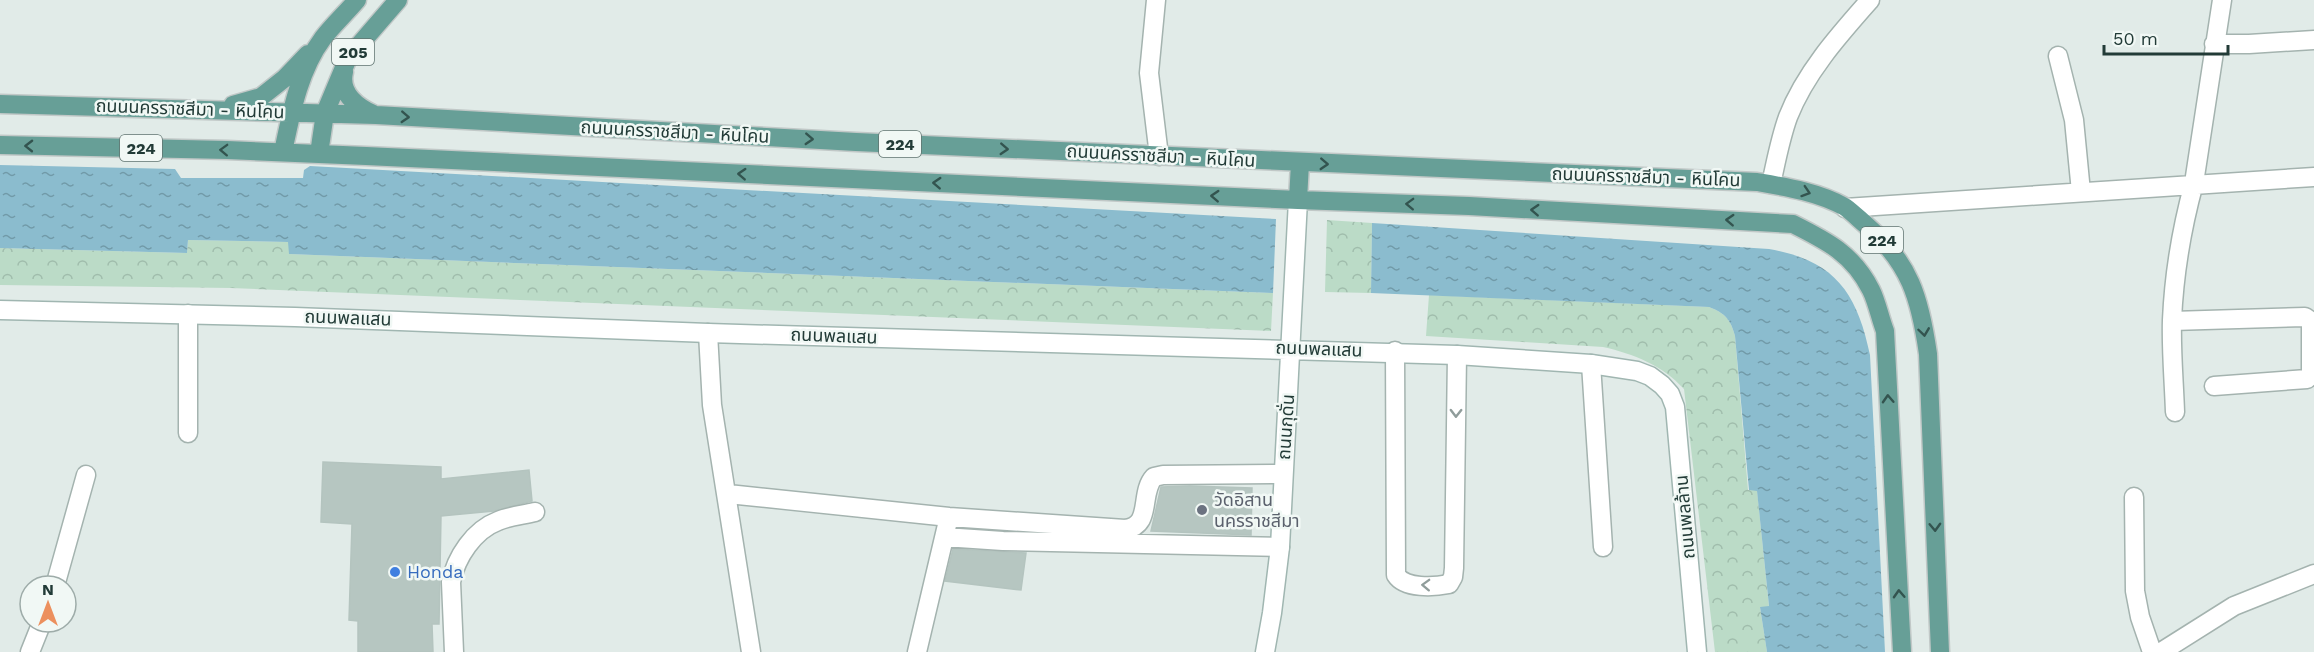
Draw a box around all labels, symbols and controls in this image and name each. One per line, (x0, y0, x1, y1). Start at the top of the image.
scale bar (2104, 18, 2228, 56)
text: 50 m (2113, 28, 2158, 49)
road number: 205 (332, 39, 374, 65)
street label: ถนนนครราชสีมา - หินโคน (95, 95, 285, 122)
one-way arrow (400, 110, 409, 123)
street label: ถนนนครราชสีมา - หินโคน (580, 116, 770, 147)
road number: 224 (879, 131, 921, 157)
one-way arrow (804, 133, 813, 146)
road number: 224 (120, 135, 162, 161)
one-way arrow (25, 140, 34, 152)
street label: ถนนนครราชสีมา - หินโคน (1066, 140, 1256, 171)
one-way arrow (999, 142, 1008, 155)
one-way arrow (220, 144, 229, 156)
one-way arrow (1320, 157, 1329, 170)
street label: ถนนนครราชสีมา - หินโคน (1551, 163, 1741, 190)
one-way arrow (737, 167, 746, 180)
one-way arrow (932, 176, 941, 189)
one-way arrow (1800, 185, 1811, 197)
one-way arrow (1211, 190, 1220, 203)
one-way arrow (1406, 198, 1415, 210)
one-way arrow (1531, 203, 1540, 216)
one-way arrow (1725, 213, 1734, 226)
road number: 224 (1861, 227, 1903, 253)
street label: ถนนพลแสน (304, 305, 392, 330)
street label: ถนนพลแสน (790, 323, 878, 348)
one-way arrow (1918, 328, 1930, 337)
street label: ถนนพลแสน (1275, 336, 1363, 361)
street label: ถนนกุดั่น (1272, 393, 1299, 461)
one-way arrow (1882, 394, 1895, 403)
one-way arrow (1450, 409, 1462, 418)
street label: ถนนพลล้าน (1670, 474, 1699, 560)
place label: วัดอิสาน นครราชสีมา (1214, 489, 1300, 531)
marker: วัดอิสาน นครราชสีมา (1195, 503, 1209, 517)
one-way arrow (1929, 522, 1941, 531)
place label: Honda (407, 561, 463, 582)
marker: Honda (388, 565, 402, 579)
north arrow (18, 574, 78, 634)
one-way arrow (1422, 578, 1431, 591)
text: N (42, 580, 54, 599)
one-way arrow (1892, 589, 1905, 598)

